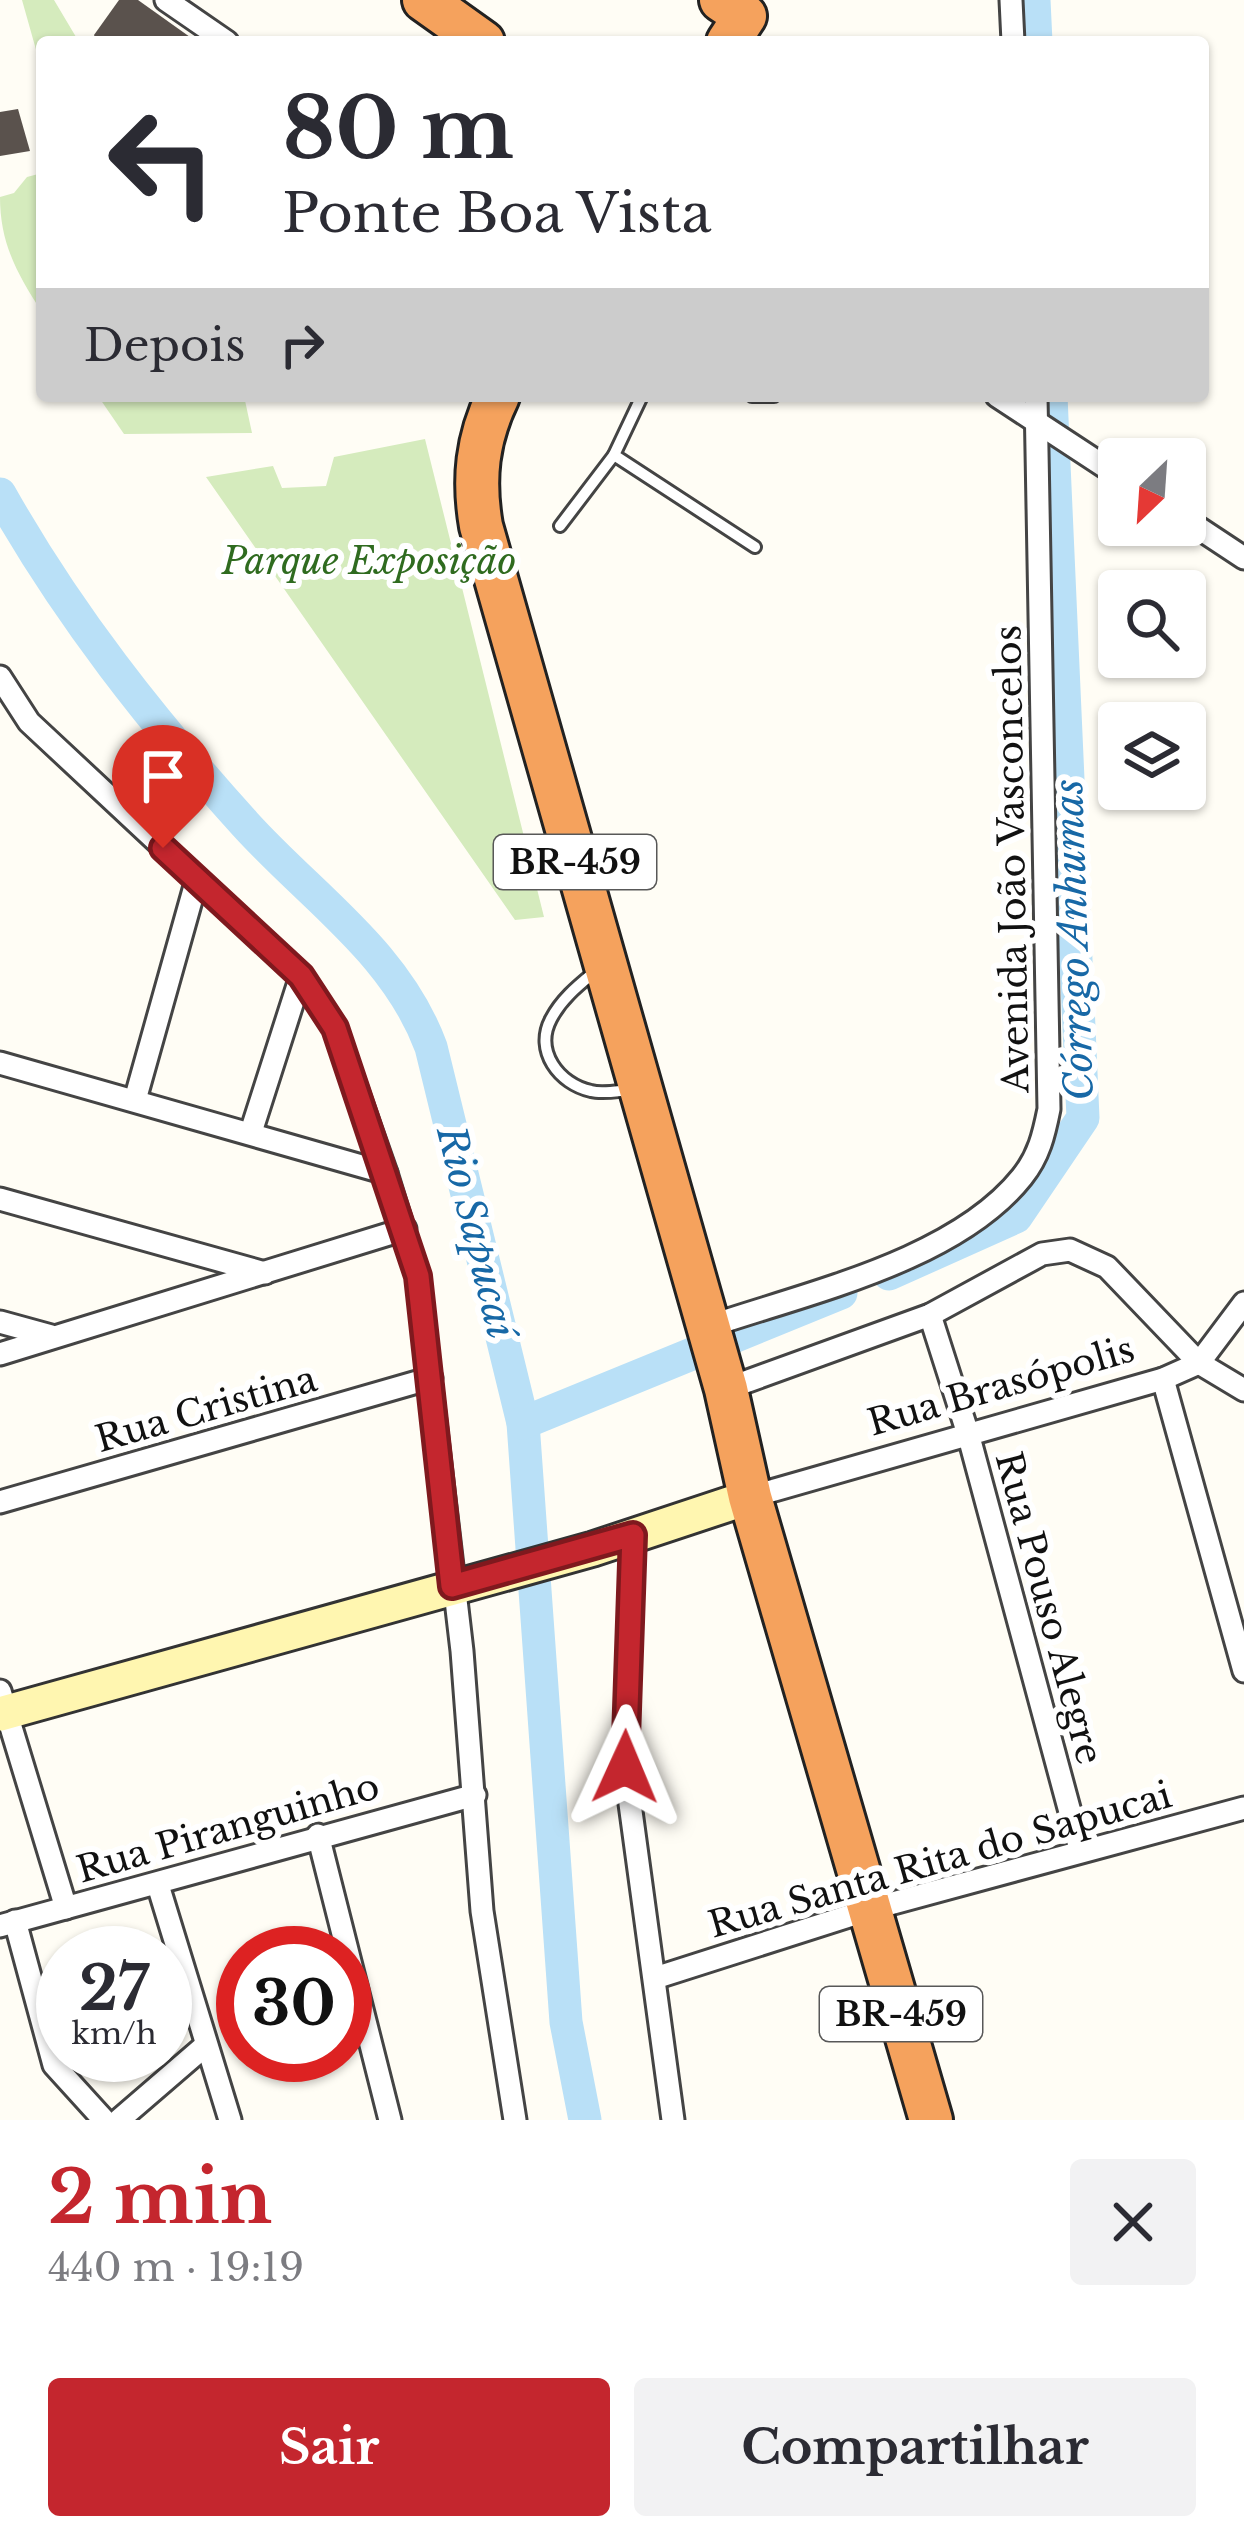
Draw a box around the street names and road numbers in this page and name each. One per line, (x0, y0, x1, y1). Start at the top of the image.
street label: Avenida João Vasconcelos (985, 625, 1039, 1094)
road number: BR-459 (494, 835, 656, 889)
street label: Rua Brasópolis (862, 1326, 1140, 1446)
street label: Rua Cristina (90, 1356, 322, 1462)
street label: Rua Pouso Alegre (986, 1447, 1112, 1769)
street label: Rua Piranguinho (72, 1763, 384, 1893)
street label: Rua Santa Rita do Sapucai (703, 1772, 1177, 1948)
road number: BR-459 (820, 1987, 982, 2041)

